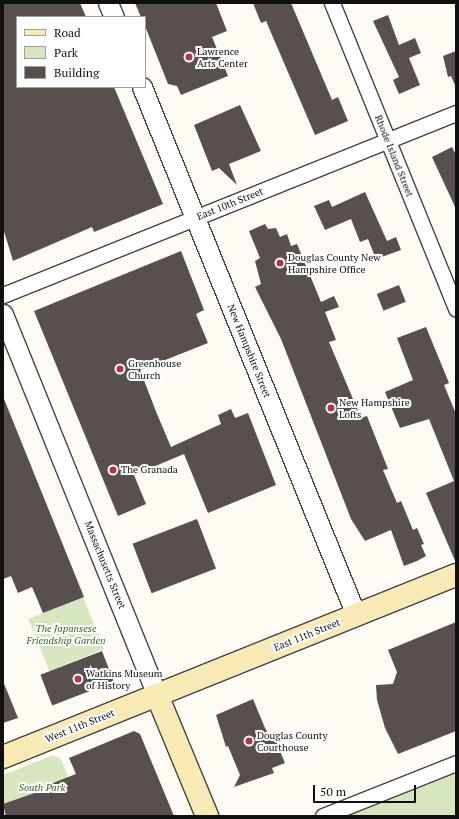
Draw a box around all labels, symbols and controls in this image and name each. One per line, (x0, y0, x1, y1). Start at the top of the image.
legend (16, 16, 146, 88)
text: Road (54, 25, 81, 40)
text: Park (54, 45, 78, 60)
place label: Lawrence Arts Center (197, 45, 248, 68)
marker: Lawrence Arts Center (184, 52, 194, 62)
text: Building (54, 65, 99, 80)
street label: Rhode Island Street (372, 113, 416, 199)
street label: East 10th Street (195, 185, 265, 223)
place label: Douglas County New Hampshire Office (288, 251, 381, 274)
marker: Douglas County New Hampshire Office (275, 258, 285, 268)
street label: New Hampshire Street (225, 302, 273, 400)
place label: Greenhouse Church (128, 357, 181, 380)
marker: Greenhouse Church (115, 364, 125, 374)
place label: New Hampshire Lofts (339, 396, 410, 420)
marker: New Hampshire Lofts (326, 403, 336, 413)
place label: The Granada (121, 464, 178, 476)
marker: The Granada (108, 465, 118, 475)
street label: Massachusetts Street (82, 519, 128, 611)
street label: East 11th Street (272, 616, 342, 654)
park label: The Japansese Friendship Garden (26, 622, 106, 646)
place label: Watkins Museum of History (86, 667, 162, 690)
marker: Watkins Museum of History (73, 674, 83, 684)
street label: West 11th Street (44, 707, 116, 745)
place label: Douglas County Courthouse (257, 729, 328, 752)
marker: Douglas County Courthouse (244, 736, 254, 746)
scale bar (315, 777, 418, 803)
park label: South Park (19, 782, 65, 794)
text: 50 m (320, 784, 346, 799)

